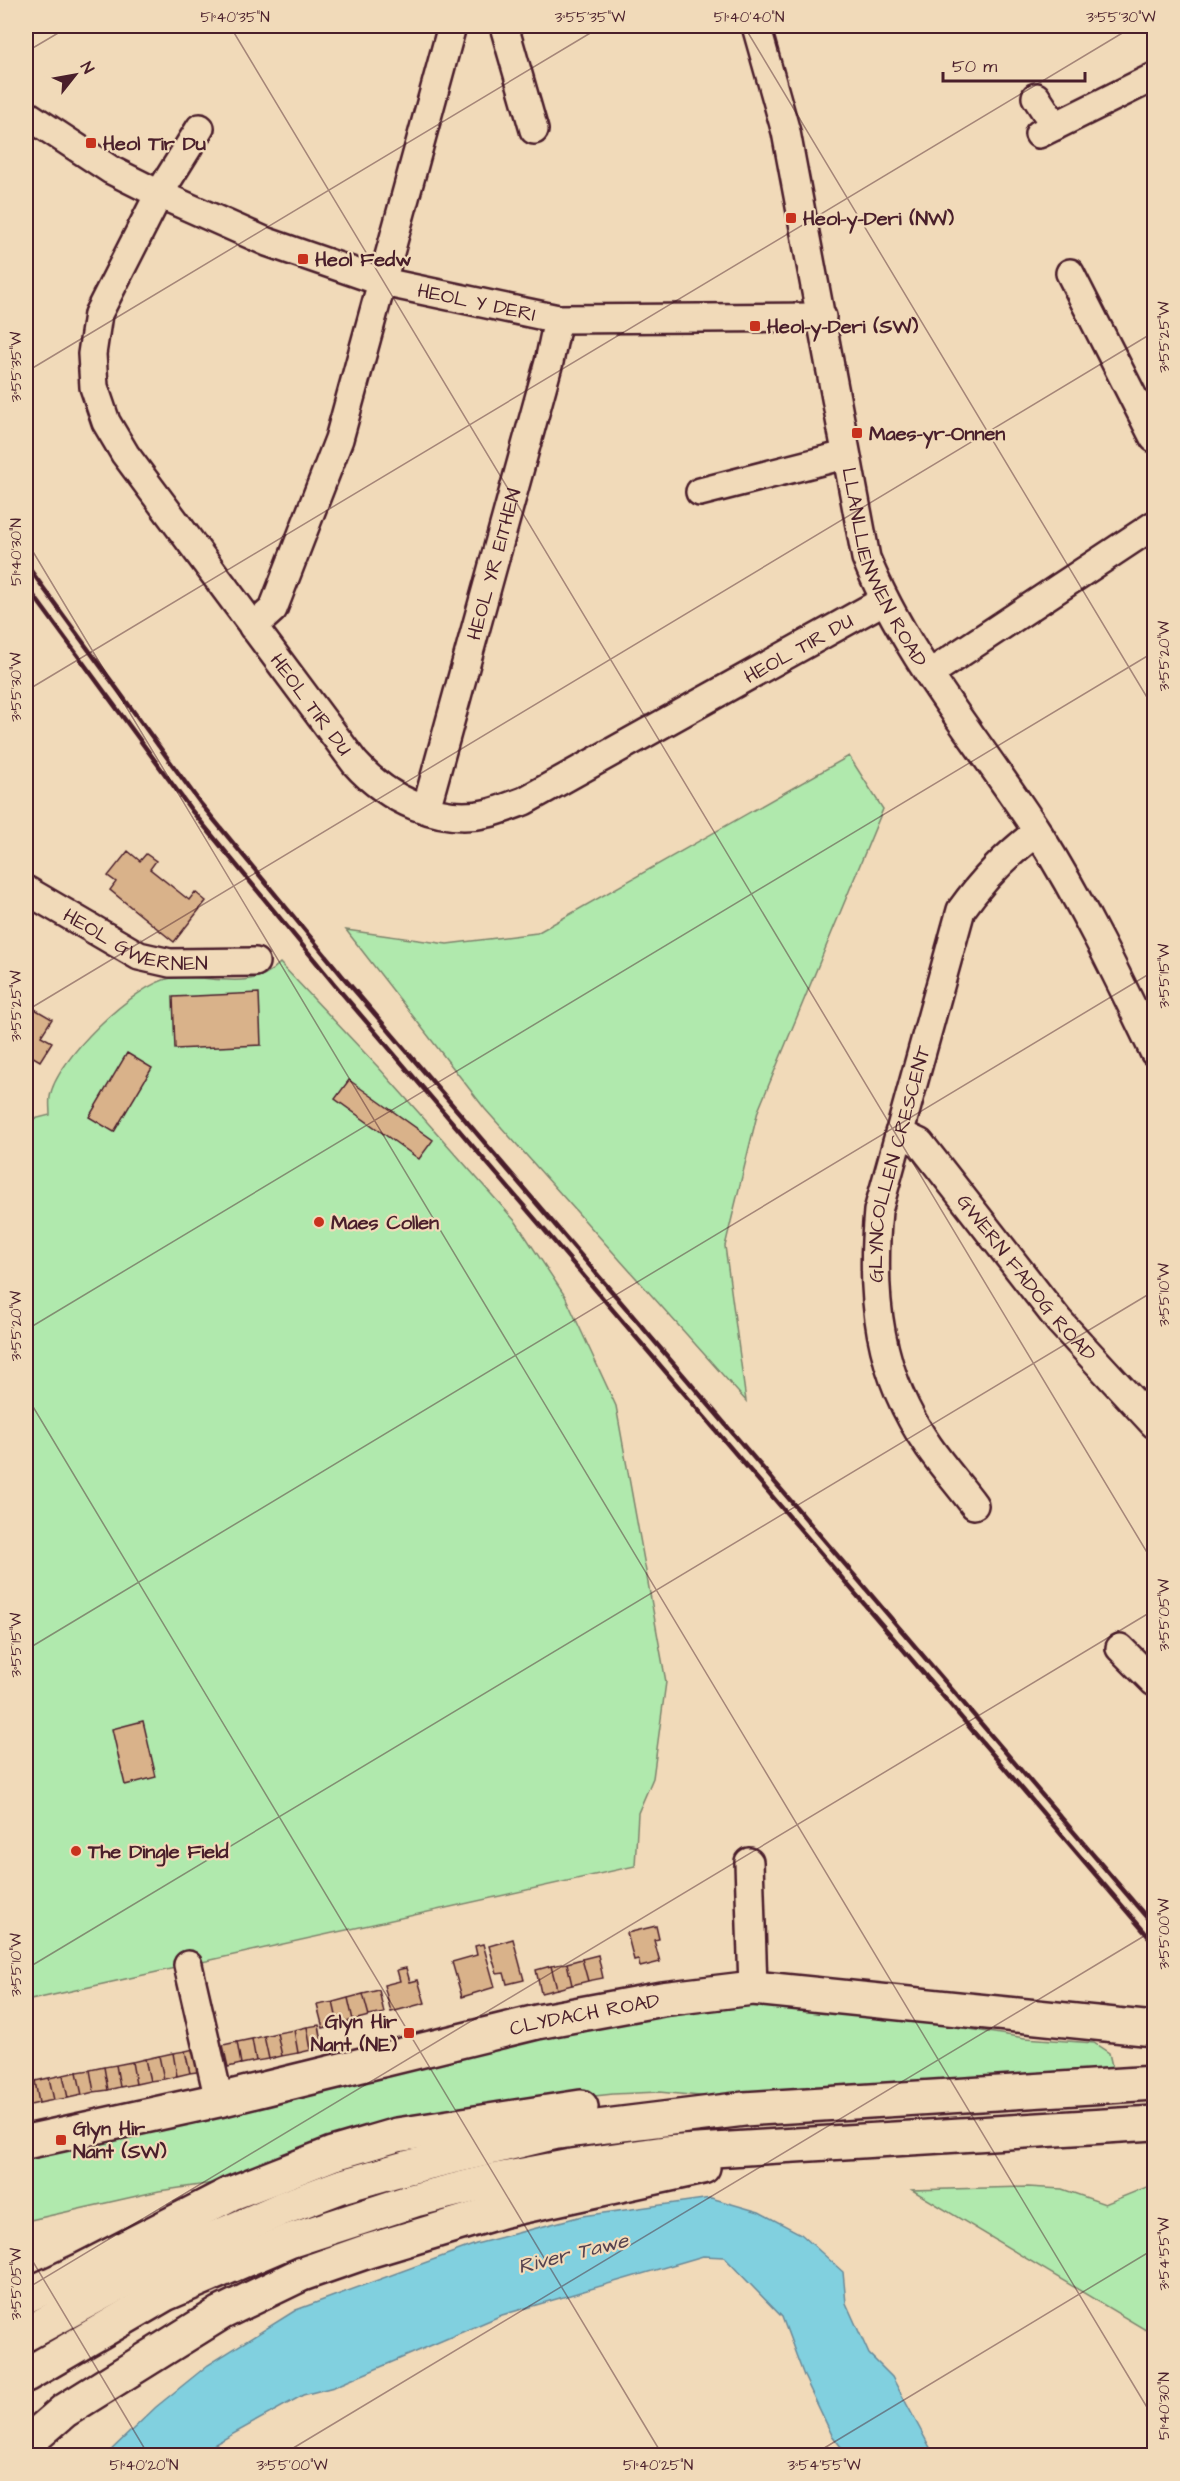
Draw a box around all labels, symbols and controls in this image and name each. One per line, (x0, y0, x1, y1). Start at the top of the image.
text: 51°40'35"N (200, 7, 270, 28)
text: 3°55'35"W (555, 7, 625, 28)
text: 51°40'40"N (714, 7, 784, 28)
text: 3°55'30"W (1086, 7, 1156, 28)
north arrow (45, 45, 105, 105)
scale bar (943, 45, 1086, 83)
text: 50 m (952, 54, 997, 79)
text: N (75, 58, 99, 78)
place label: Heol Tir Du (103, 130, 206, 158)
marker: Heol Tir Du (84, 136, 98, 150)
place label: Heol-y-Deri (NW) (803, 205, 954, 234)
marker: Heol-y-Deri (NW) (784, 211, 798, 225)
place label: Heol Fedw (315, 246, 411, 274)
marker: Heol Fedw (296, 252, 310, 266)
street label: HEOL Y DERI (415, 277, 538, 329)
text: 3°55'25"W (1154, 301, 1175, 373)
place label: Heol-y-Deri (SW) (767, 313, 918, 342)
marker: Heol-y-Deri (SW) (748, 319, 762, 333)
text: 3°55'35"W (6, 332, 27, 402)
place label: Maes-yr-Onnen (869, 420, 1005, 449)
marker: Maes-yr-Onnen (850, 426, 864, 440)
street label: LLANLLIENWEN ROAD (834, 465, 934, 673)
street label: HEOL YR EITHEN (460, 485, 529, 643)
text: 51°40'30"N (6, 518, 27, 586)
street label: HEOL TIR DU (739, 607, 858, 691)
text: 3°55'20"W (1154, 621, 1175, 691)
street label: HEOL TIR DU (263, 648, 358, 762)
text: 3°55'30"W (6, 652, 27, 722)
street label: HEOL GWERNEN (58, 902, 208, 978)
text: 3°55'15"W (1154, 944, 1175, 1008)
text: 3°55'25"W (6, 970, 27, 1042)
street label: GLYNCOLLEN CRESCENT (862, 1042, 938, 1283)
street label: GWERN FADOG ROAD (950, 1189, 1102, 1368)
place label: Maes Collen (331, 1209, 439, 1237)
marker: Maes Collen (312, 1215, 326, 1229)
text: 3°55'10"W (1154, 1263, 1175, 1327)
text: 3°55'20"W (6, 1291, 27, 1361)
text: 3°55'05"W (1154, 1579, 1175, 1651)
text: 3°55'15"W (6, 1613, 27, 1677)
place label: The Dingle Field (87, 1838, 229, 1867)
marker: The Dingle Field (69, 1844, 83, 1858)
text: 3°55'00"W (1154, 1898, 1175, 1970)
text: 3°55'10"W (6, 1933, 27, 1997)
street label: CLYDACH ROAD (507, 1987, 662, 2043)
place label: Glyn Hir Nant (NE) (311, 2008, 398, 2059)
marker: Glyn Hir Nant (NE) (402, 2026, 416, 2040)
place label: Glyn Hir Nant (SW) (73, 2115, 166, 2166)
marker: Glyn Hir Nant (SW) (54, 2133, 68, 2147)
text: 3°54'55"W (1154, 2217, 1175, 2291)
water label: River Tawe (515, 2225, 633, 2281)
text: 3°55'05"W (6, 2248, 27, 2320)
text: 51°40'30"N (1154, 2372, 1175, 2440)
text: 51°40'20"N (110, 2455, 178, 2476)
text: 3°55'00"W (256, 2455, 328, 2476)
text: 51°40'25"N (623, 2455, 693, 2476)
text: 3°54'55"W (787, 2455, 861, 2476)

